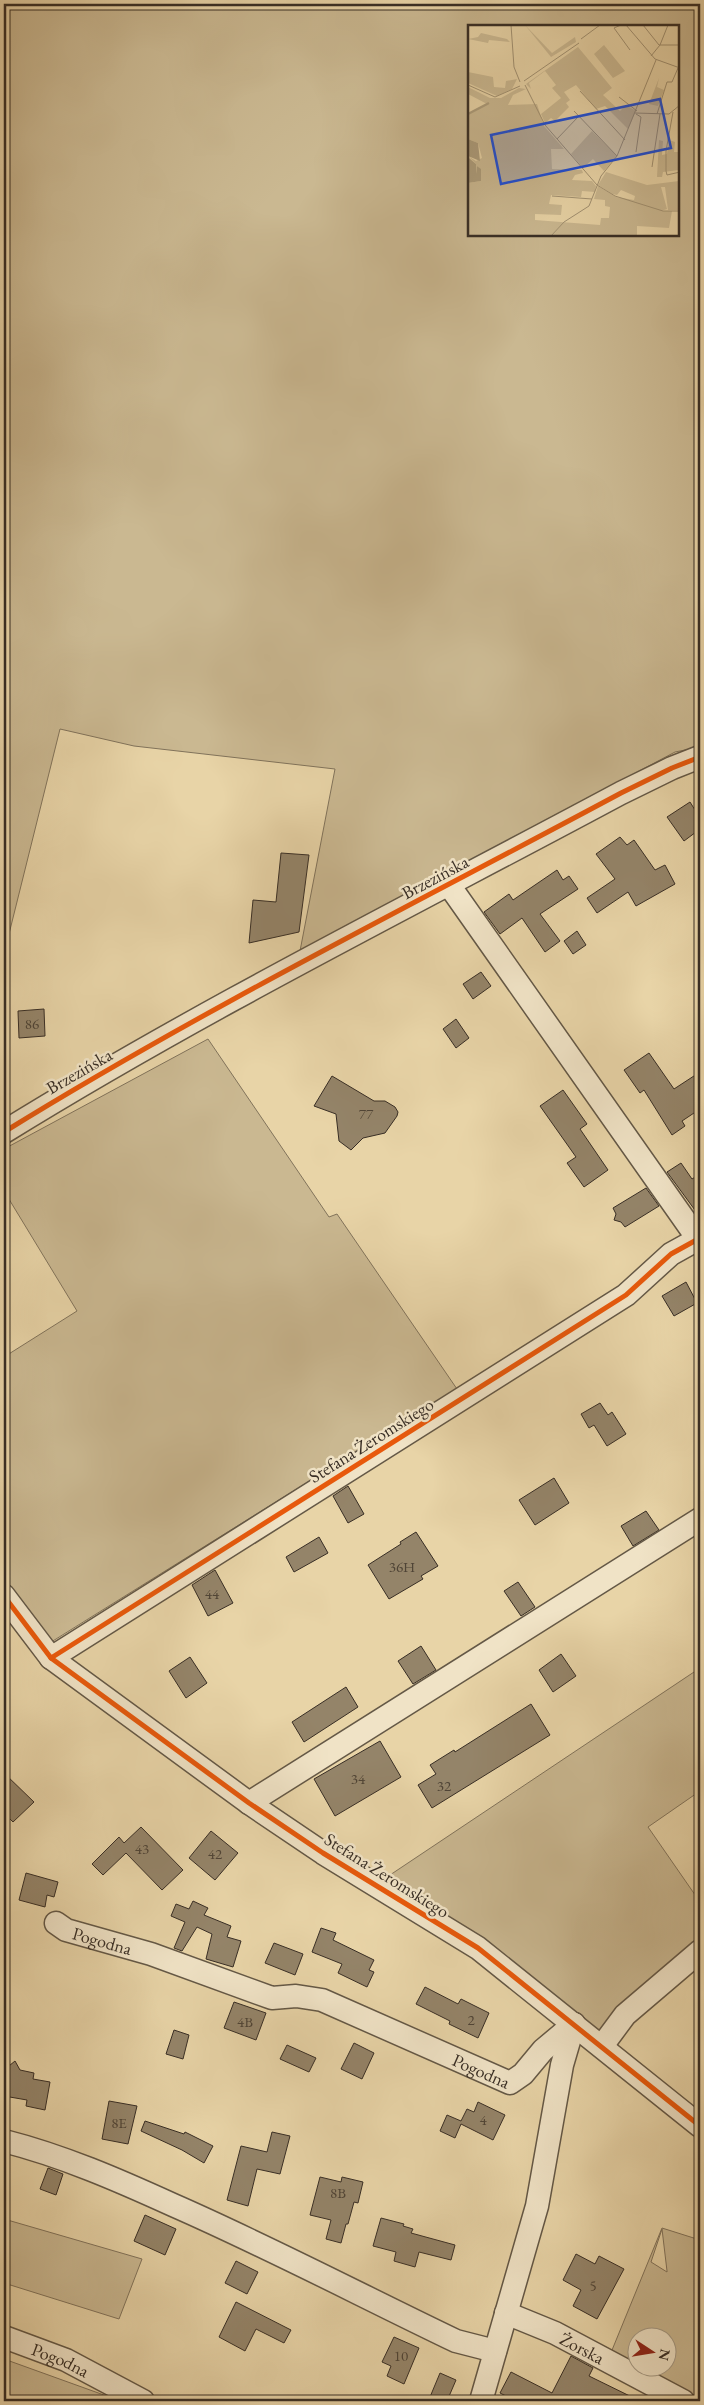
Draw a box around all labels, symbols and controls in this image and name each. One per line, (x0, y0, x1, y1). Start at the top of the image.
inset map (468, 25, 679, 236)
street label: Brzezińska (398, 849, 473, 904)
house number: 86 (25, 1014, 39, 1033)
street label: Brzezińska (42, 1043, 117, 1099)
house number: 77 (359, 1104, 374, 1123)
street label: Stefana Żeromskiego (304, 1392, 438, 1488)
house number: 36H (389, 1557, 415, 1576)
house number: 44 (205, 1584, 220, 1603)
house number: 34 (351, 1769, 366, 1788)
house number: 32 (437, 1776, 452, 1795)
street label: Stefana Żeromskiego (320, 1827, 454, 1923)
house number: 43 (135, 1839, 149, 1858)
house number: 42 (208, 1844, 223, 1863)
street label: Pogodna (70, 1921, 135, 1960)
house number: 2 (467, 2010, 475, 2029)
house number: 4B (237, 2012, 253, 2031)
street label: Pogodna (449, 2048, 515, 2093)
house number: 4 (479, 2110, 487, 2129)
house number: 8E (111, 2113, 127, 2132)
house number: 8B (330, 2183, 346, 2202)
house number: 5 (589, 2276, 597, 2295)
street label: Żorska (556, 2326, 609, 2369)
north arrow (626, 2328, 676, 2378)
street label: Pogodna (29, 2337, 94, 2382)
house number: 10 (394, 2346, 408, 2365)
text: N (655, 2347, 675, 2363)

